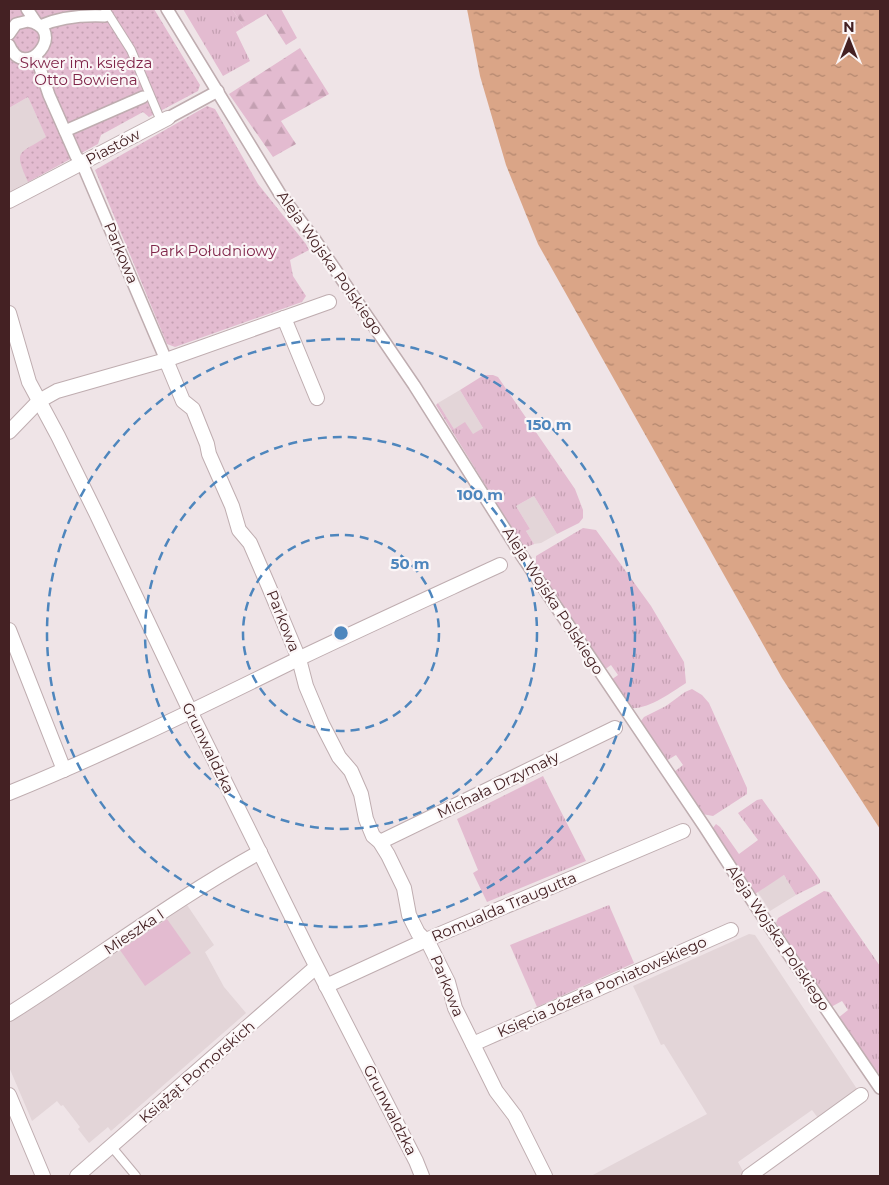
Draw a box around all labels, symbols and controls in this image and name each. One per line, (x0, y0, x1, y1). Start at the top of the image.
north arrow (824, 15, 874, 65)
text: N (843, 18, 855, 36)
park label: Skwer im. księdza Otto Bowiena (20, 53, 152, 89)
street label: Piastów (82, 124, 144, 169)
street label: Aleja Wojska Polskiego (273, 187, 388, 339)
street label: Parkowa (100, 219, 143, 286)
park label: Park Południowy (149, 241, 277, 260)
text: 150 m (527, 415, 571, 434)
text: 100 m (457, 485, 503, 504)
street label: Aleja Wojska Polskiego (499, 523, 608, 678)
text: 50 m (390, 554, 430, 573)
street label: Parkowa (263, 587, 304, 654)
centre of rings (332, 624, 350, 642)
street label: Grunwaldzka (178, 699, 239, 796)
street label: Michała Drzymały (434, 746, 563, 822)
street label: Aleja Wojska Polskiego (722, 861, 834, 1014)
street label: Romualda Traugutta (428, 867, 579, 946)
street label: Mieszka I (100, 905, 167, 959)
street label: Księcia Józefa Poniatowskiego (494, 932, 709, 1041)
street label: Parkowa (427, 952, 468, 1019)
street label: Książąt Pomorskich (135, 1016, 258, 1127)
street label: Grunwaldzka (360, 1061, 421, 1158)

